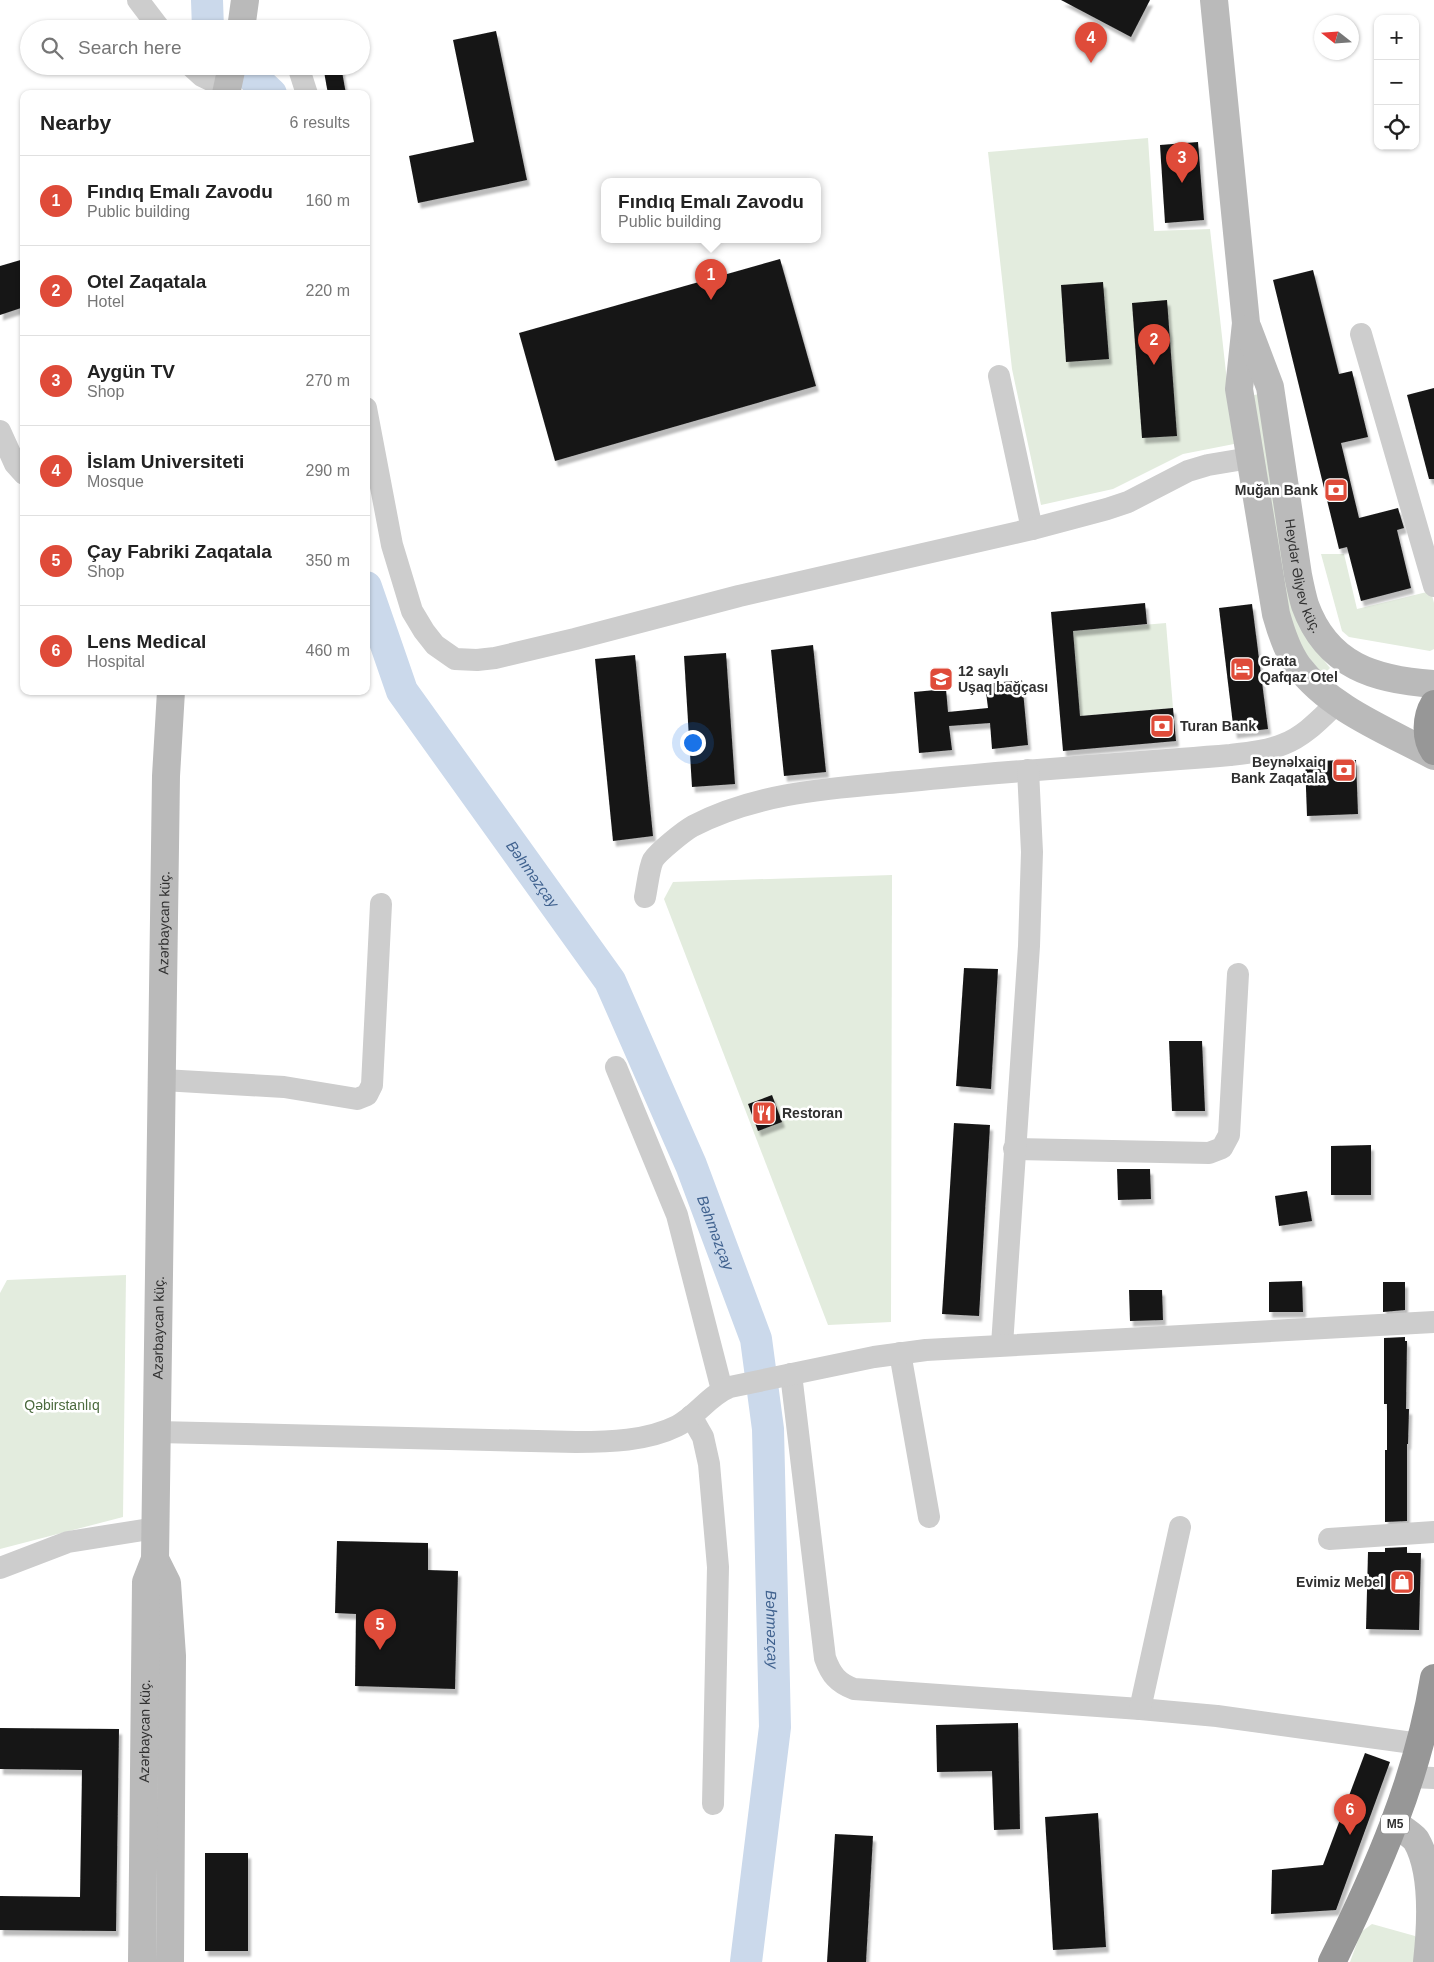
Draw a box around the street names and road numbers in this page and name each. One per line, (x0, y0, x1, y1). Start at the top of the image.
street label: Heydər Əliyev küç. (1282, 518, 1325, 636)
street label: Azərbaycan küç. (155, 871, 173, 975)
street label: Azərbaycan küç. (150, 1276, 167, 1380)
street label: Azərbaycan küç. (136, 1679, 153, 1783)
road number: M5 (1381, 1815, 1409, 1834)

